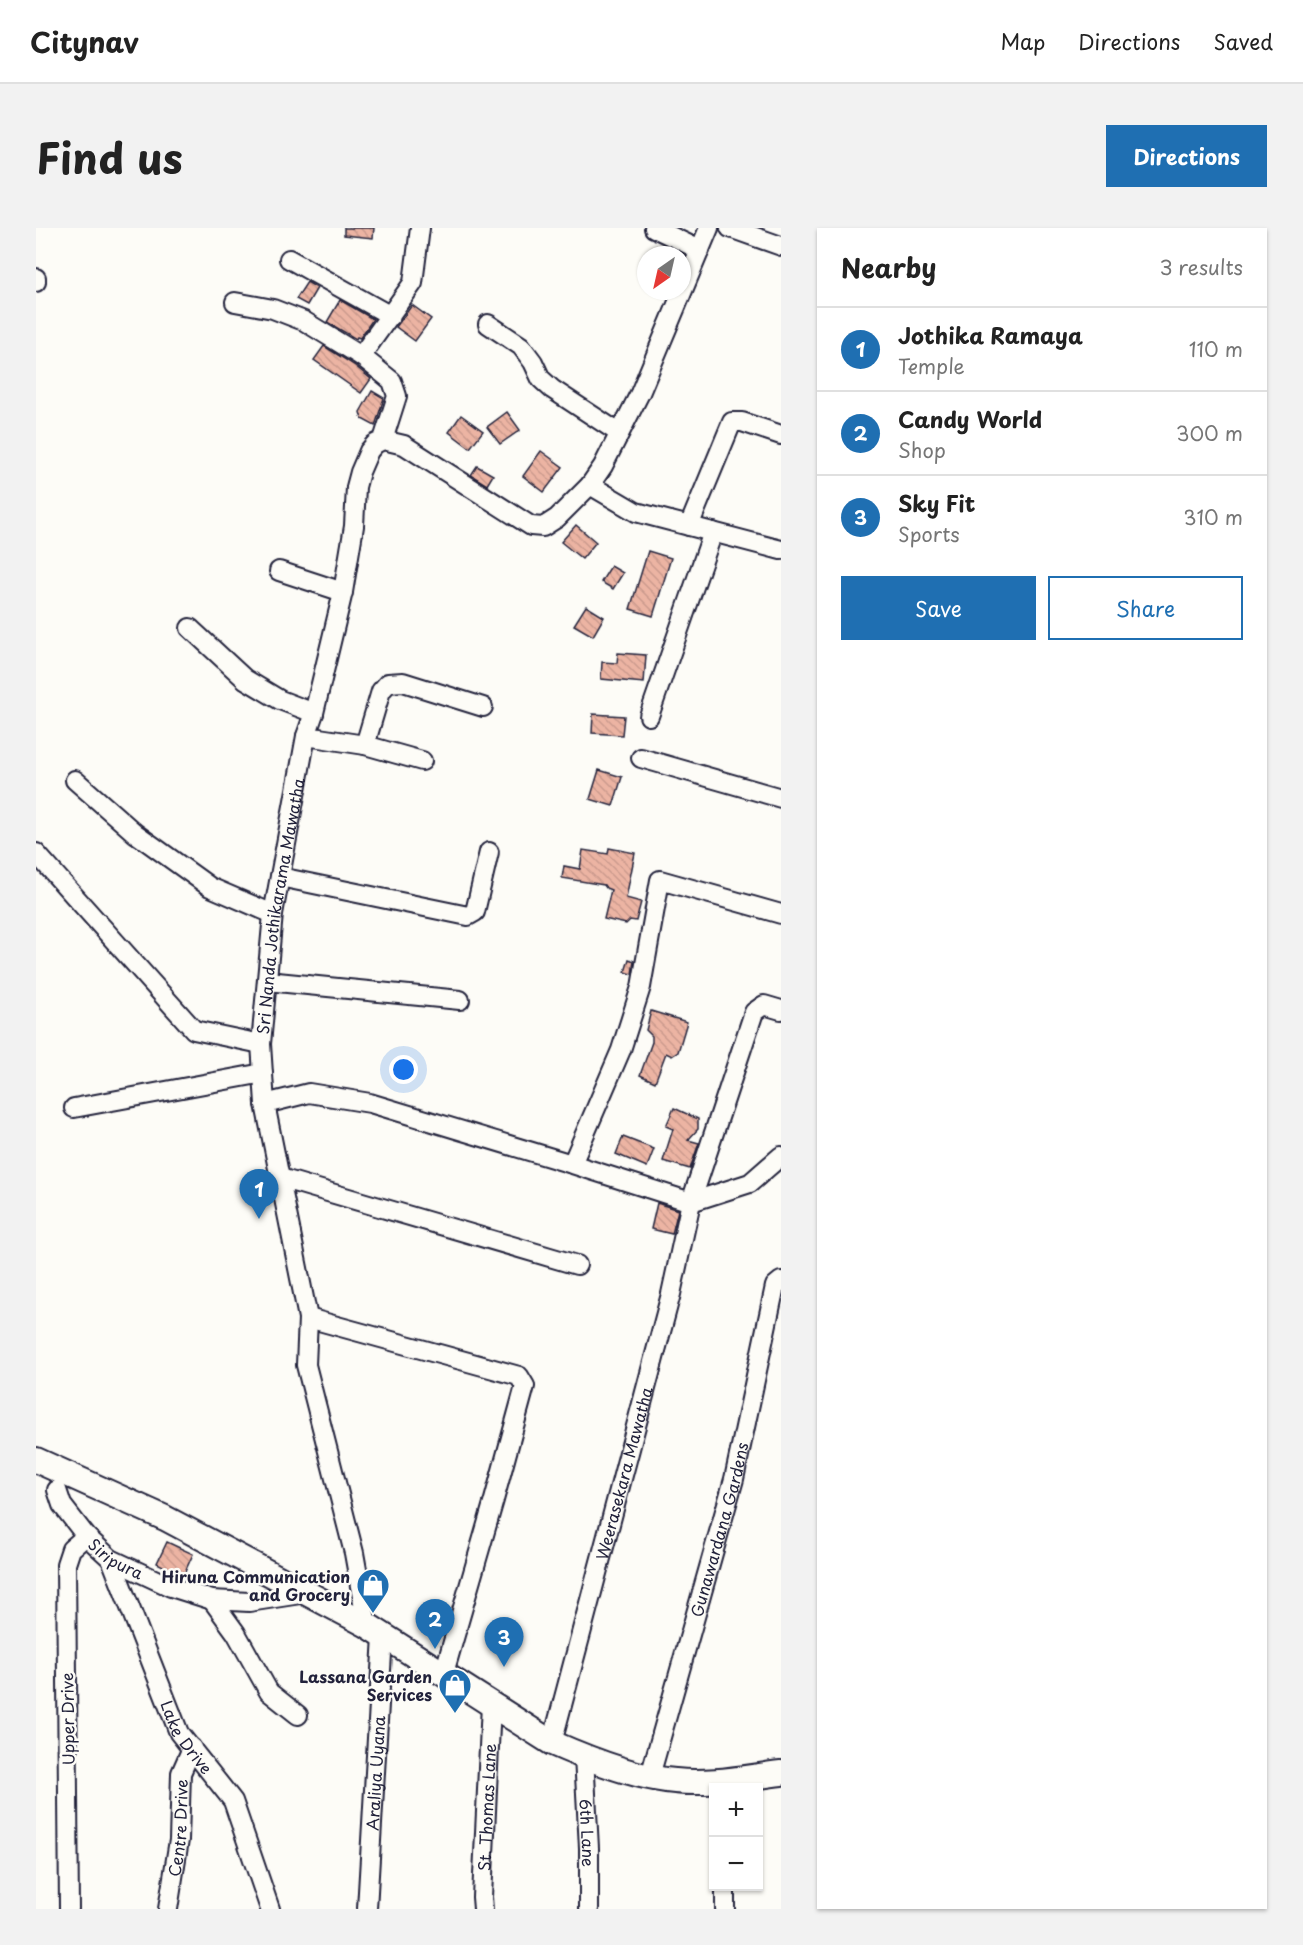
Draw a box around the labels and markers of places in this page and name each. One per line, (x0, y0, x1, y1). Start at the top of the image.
pin: 1 (240, 1170, 278, 1219)
place label: Hiruna Communication and Grocery (161, 1564, 350, 1606)
shop icon: Hiruna Communication and Grocery (355, 1567, 391, 1614)
pin: 2 (416, 1600, 454, 1649)
pin: 3 (484, 1618, 524, 1667)
place label: Lassana Garden Services (299, 1664, 432, 1706)
shop icon: Lassana Garden Services (437, 1667, 473, 1714)

